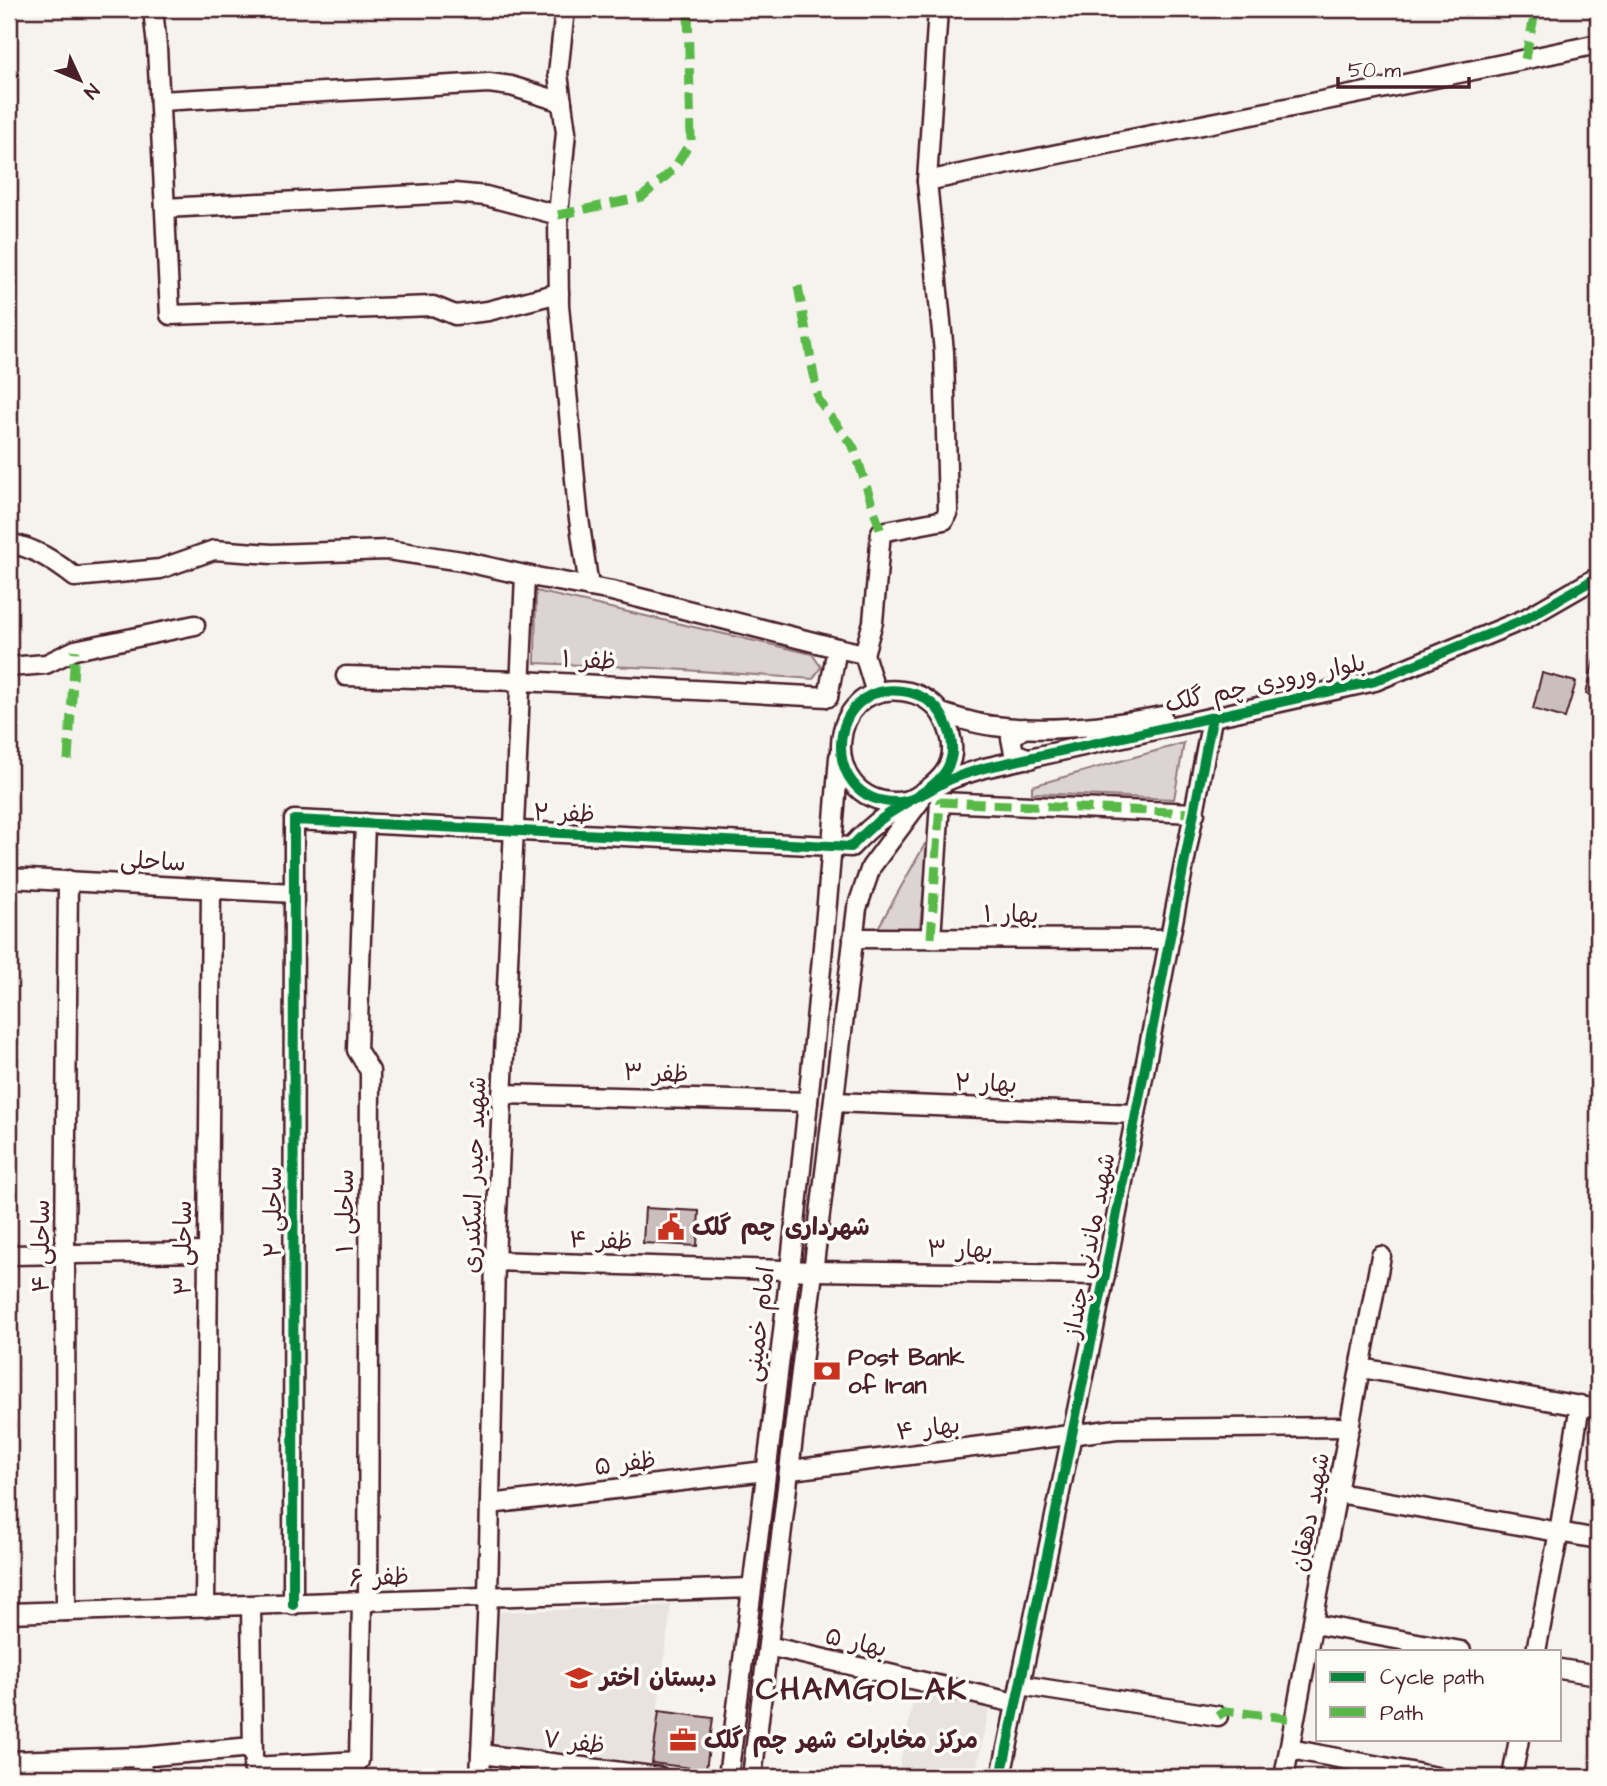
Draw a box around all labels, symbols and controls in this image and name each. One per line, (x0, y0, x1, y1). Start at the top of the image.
north arrow (46, 46, 116, 116)
scale bar (1338, 46, 1469, 90)
text: 50 m (1348, 56, 1402, 85)
text: N (77, 77, 105, 104)
street label: ظفر ۱ (561, 643, 617, 679)
street label: بلوار ورودی چم گلک (1162, 646, 1369, 722)
street label: ظفر ۲ (533, 796, 595, 832)
street label: ساحلی (119, 843, 187, 881)
street label: بهار ۱ (984, 898, 1038, 932)
street label: ظفر ۳ (623, 1056, 689, 1092)
street label: بهار ۲ (954, 1066, 1018, 1102)
street label: شهید حیدر اسکندری (455, 1076, 495, 1274)
street label: شهید ماندنی چنداز (1055, 1150, 1125, 1342)
street label: ساحلی ۲ (257, 1166, 291, 1258)
street label: ساحلی ۱ (329, 1169, 363, 1253)
street label: ساحلی ۴ (25, 1199, 59, 1293)
street label: ساحلی ۳ (167, 1200, 201, 1296)
place label: شهرداری چم گلک (692, 1211, 870, 1245)
public building icon: شهرداری چم گلک (656, 1212, 686, 1242)
street label: ظفر ۴ (569, 1223, 633, 1259)
street label: بهار ۳ (927, 1232, 993, 1268)
street label: امام خمینی (736, 1264, 784, 1384)
place label: Post Bank of Iran (848, 1341, 964, 1403)
bank icon: Post Bank of Iran (812, 1356, 842, 1386)
street label: بهار ۴ (894, 1408, 962, 1450)
street label: ظفر ۵ (592, 1443, 658, 1485)
street label: شهید دهقان (1283, 1450, 1339, 1575)
street label: ظفر ۶ (349, 1560, 410, 1596)
street label: بهار ۵ (821, 1619, 890, 1667)
legend (1316, 1650, 1562, 1740)
place label: دبستان اختر (598, 1662, 717, 1696)
school or university icon: دبستان اختر (564, 1663, 594, 1693)
text: Cycle path (1380, 1663, 1485, 1694)
district label: CHAMGOLAK (756, 1667, 968, 1712)
text: Path (1380, 1699, 1424, 1728)
street label: ظفر ۷ (541, 1722, 607, 1764)
place label: مرکز مخابرات شهر چم گلک (704, 1724, 978, 1758)
office icon: مرکز مخابرات شهر چم گلک (668, 1725, 698, 1755)

